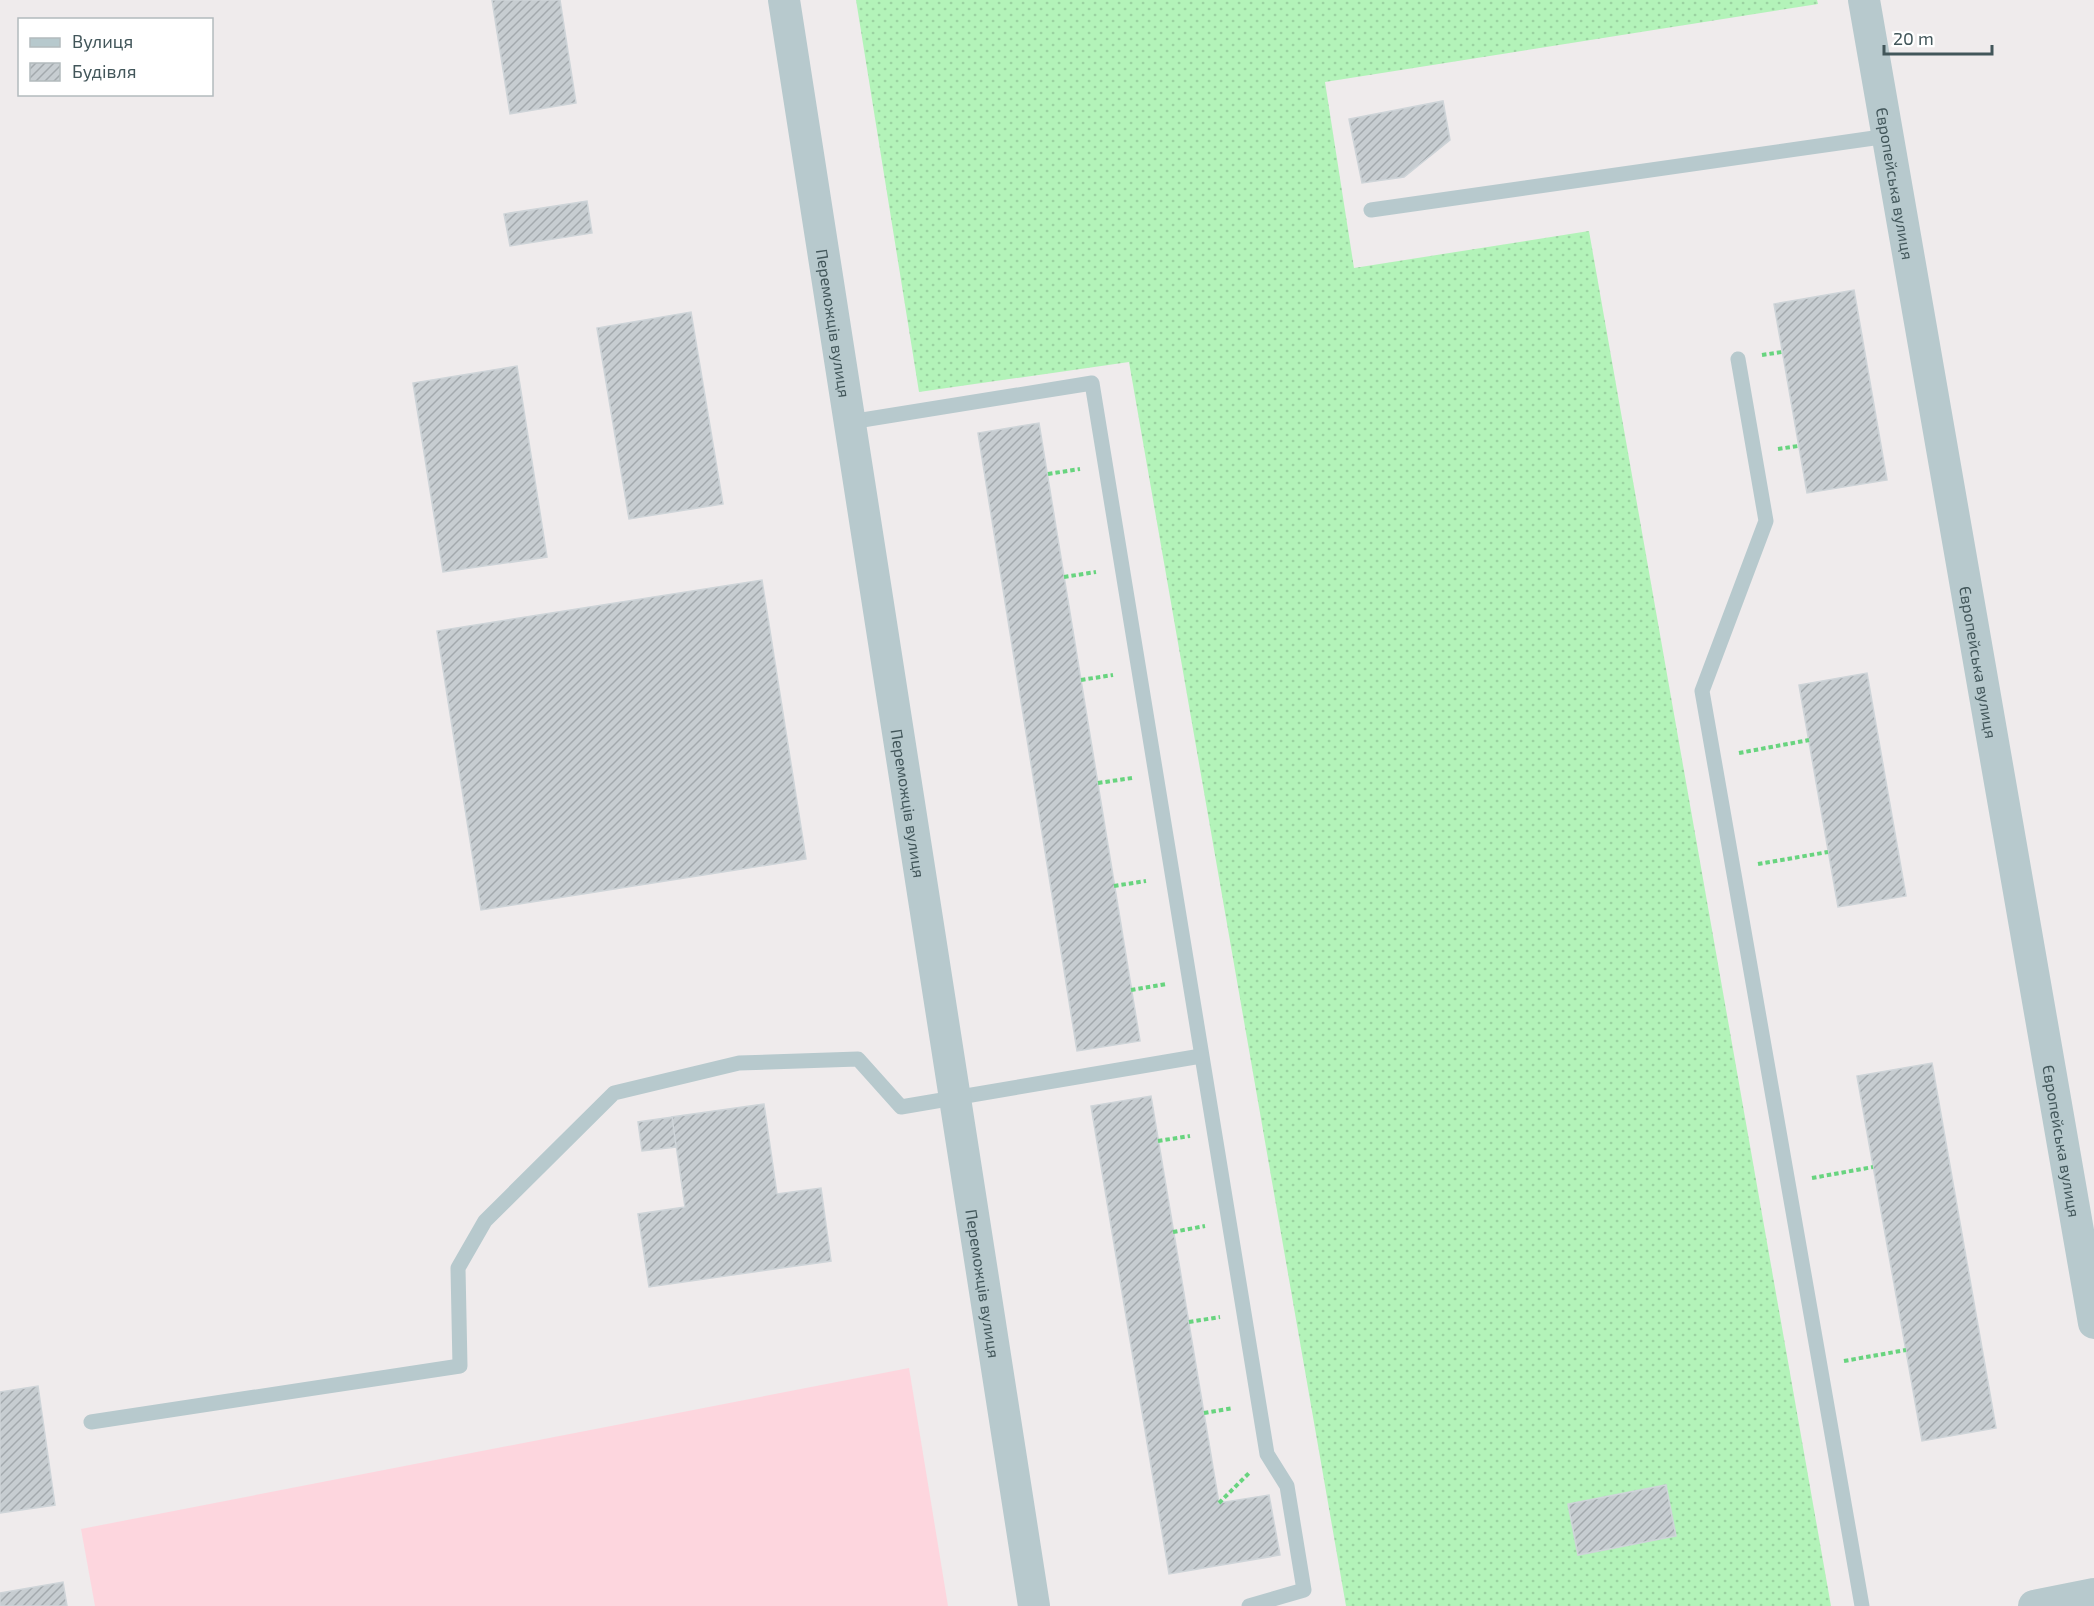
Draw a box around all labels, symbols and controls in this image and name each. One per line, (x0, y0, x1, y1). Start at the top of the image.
legend (18, 18, 213, 96)
scale bar (1884, 18, 1992, 56)
text: 20 m (1893, 27, 1934, 49)
text: Вулиця (72, 30, 133, 52)
text: Будівля (72, 60, 136, 82)
street label: Європейська вулиця (1873, 106, 1918, 261)
street label: Переможців вулиця (813, 247, 855, 399)
street label: Європейська вулиця (1957, 584, 2002, 740)
street label: Переможців вулиця (888, 728, 930, 879)
street label: Європейська вулиця (2040, 1063, 2085, 1219)
street label: Переможців вулиця (963, 1208, 1005, 1359)

